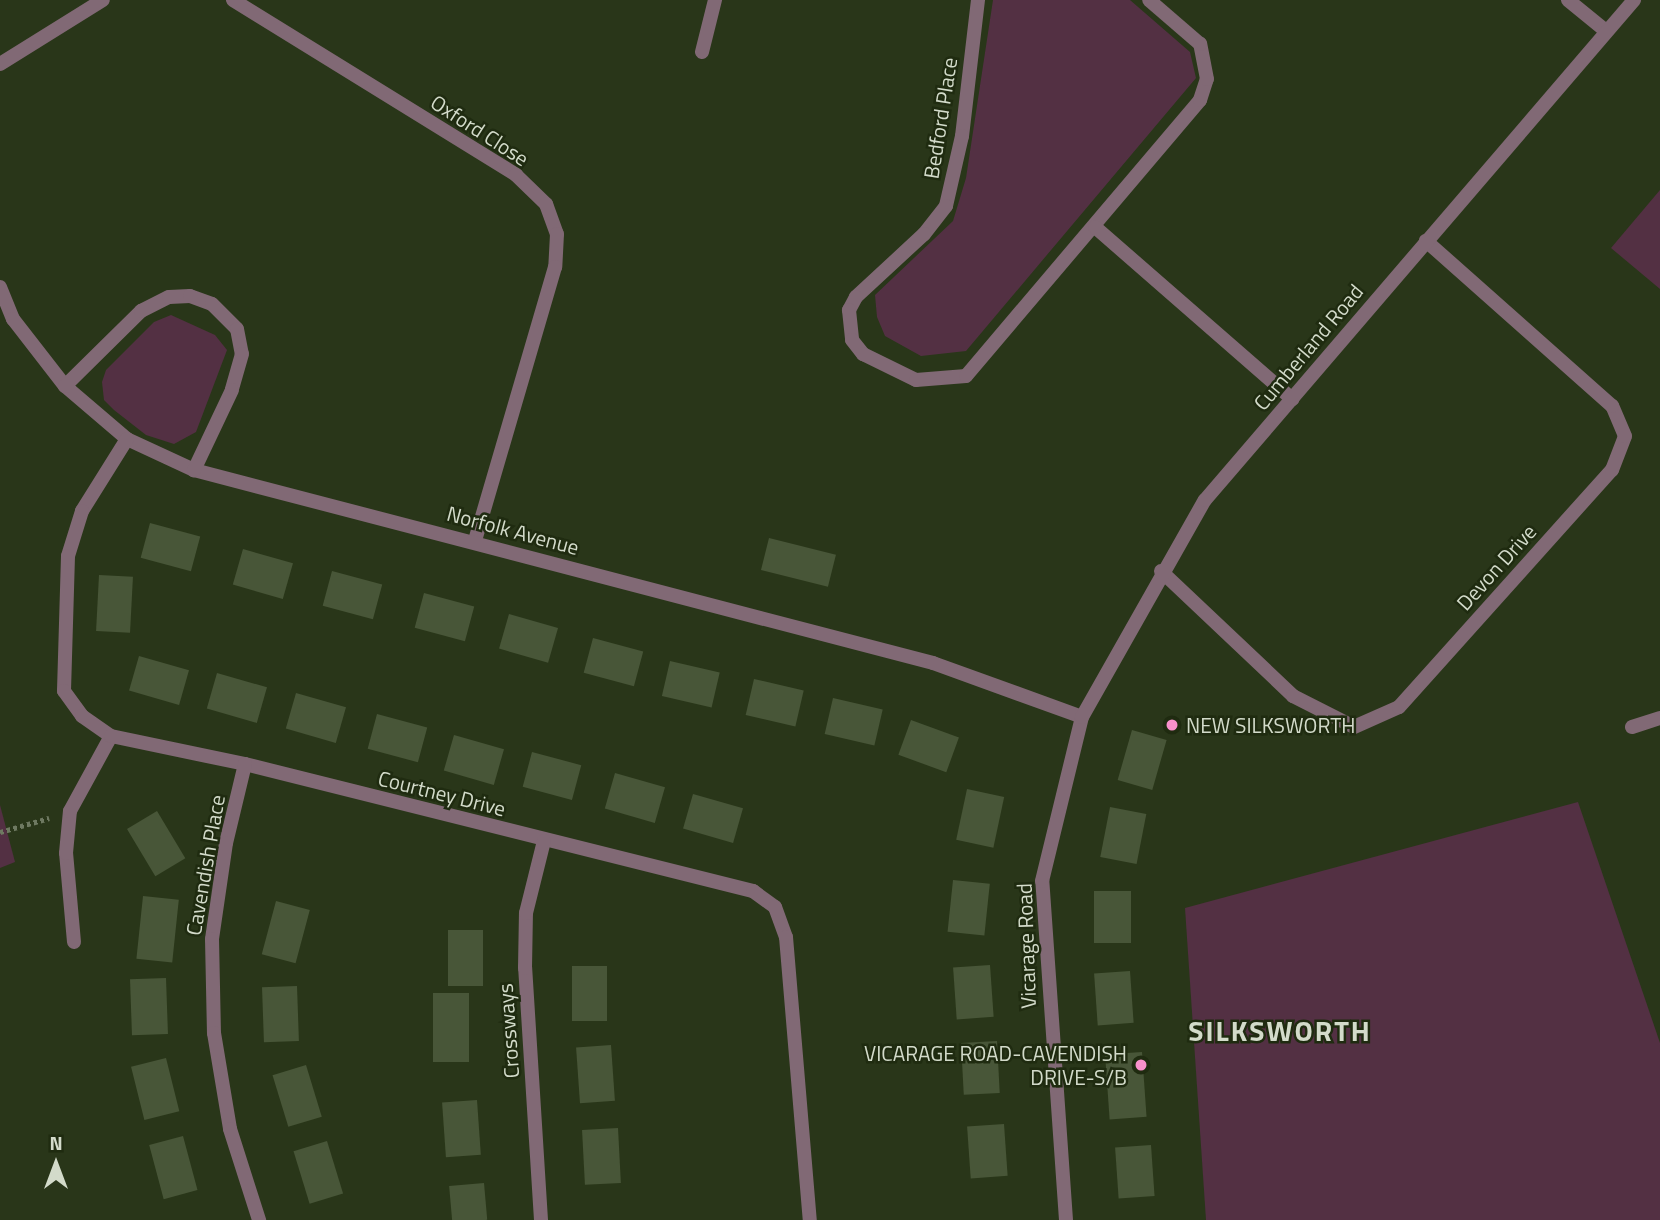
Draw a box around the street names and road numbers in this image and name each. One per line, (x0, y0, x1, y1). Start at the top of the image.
street label: Bedford Place (918, 55, 962, 181)
street label: Oxford Close (426, 89, 534, 171)
street label: Cumberland Road (1248, 279, 1368, 415)
street label: Norfolk Avenue (444, 500, 582, 560)
street label: Devon Drive (1451, 519, 1541, 615)
street label: Courtney Drive (376, 765, 508, 821)
street label: Cavendish Place (180, 793, 230, 937)
street label: Vicarage Road (1011, 883, 1041, 1009)
street label: Crossways (492, 983, 524, 1079)

